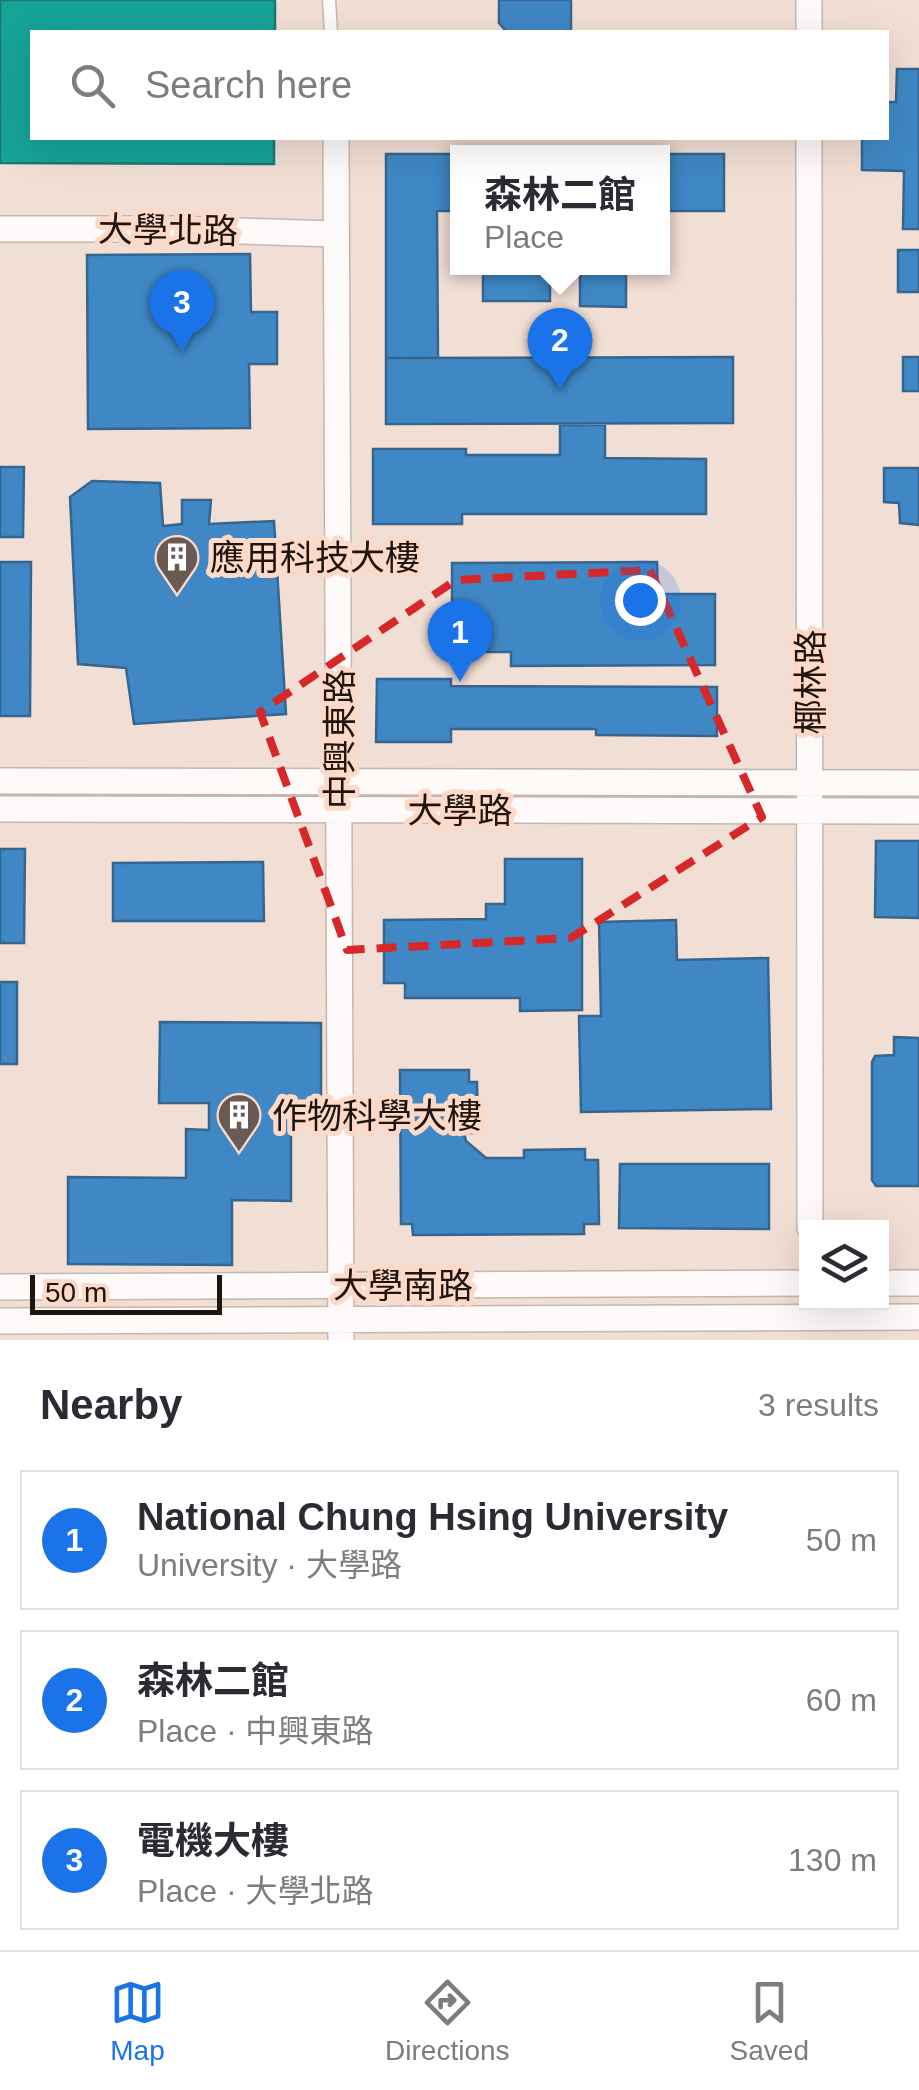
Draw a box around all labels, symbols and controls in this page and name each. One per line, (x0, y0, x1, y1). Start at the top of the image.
search box (30, 30, 889, 140)
icon: search (65, 58, 120, 113)
text: Search here (145, 64, 352, 106)
popup (450, 145, 670, 275)
text: 森林二館 (484, 174, 636, 216)
street label: 大學北路 (98, 209, 238, 251)
text: Place (484, 219, 564, 255)
pin: 3 (150, 270, 214, 352)
pin: 2 (528, 308, 592, 390)
building icon: 應用科技大樓 (154, 534, 200, 595)
place label: 應用科技大樓 (210, 538, 420, 577)
your location (615, 575, 666, 626)
pin: 1 (428, 600, 492, 682)
street label: 椰林路 (791, 629, 830, 735)
street label: 中興東路 (320, 669, 359, 809)
street label: 大學路 (407, 791, 513, 830)
building icon: 作物科學大樓 (216, 1092, 262, 1153)
place label: 作物科學大樓 (272, 1096, 482, 1135)
map controls (799, 1220, 889, 1310)
button: layers (799, 1220, 889, 1310)
street label: 大學南路 (333, 1266, 473, 1305)
scale bar (30, 1270, 222, 1314)
text: 50 m (45, 1277, 107, 1308)
text: Nearby (40, 1381, 182, 1428)
text: 3 results (758, 1387, 879, 1423)
text: National Chung Hsing University (137, 1496, 728, 1538)
text: 1 (66, 1522, 83, 1558)
text: 50 m (806, 1522, 877, 1558)
text: University · 大學路 (137, 1547, 402, 1583)
text: 森林二館 (137, 1660, 289, 1702)
text: 2 (66, 1682, 83, 1718)
text: 60 m (806, 1682, 877, 1718)
text: Place · 中興東路 (137, 1713, 374, 1749)
text: 電機大樓 (137, 1820, 289, 1862)
text: 3 (66, 1842, 83, 1878)
text: 130 m (788, 1842, 877, 1878)
text: Place · 大學北路 (137, 1873, 374, 1909)
tab: Map (110, 1975, 165, 2067)
tab: Directions (385, 1975, 510, 2067)
tab: Saved (730, 1975, 809, 2067)

